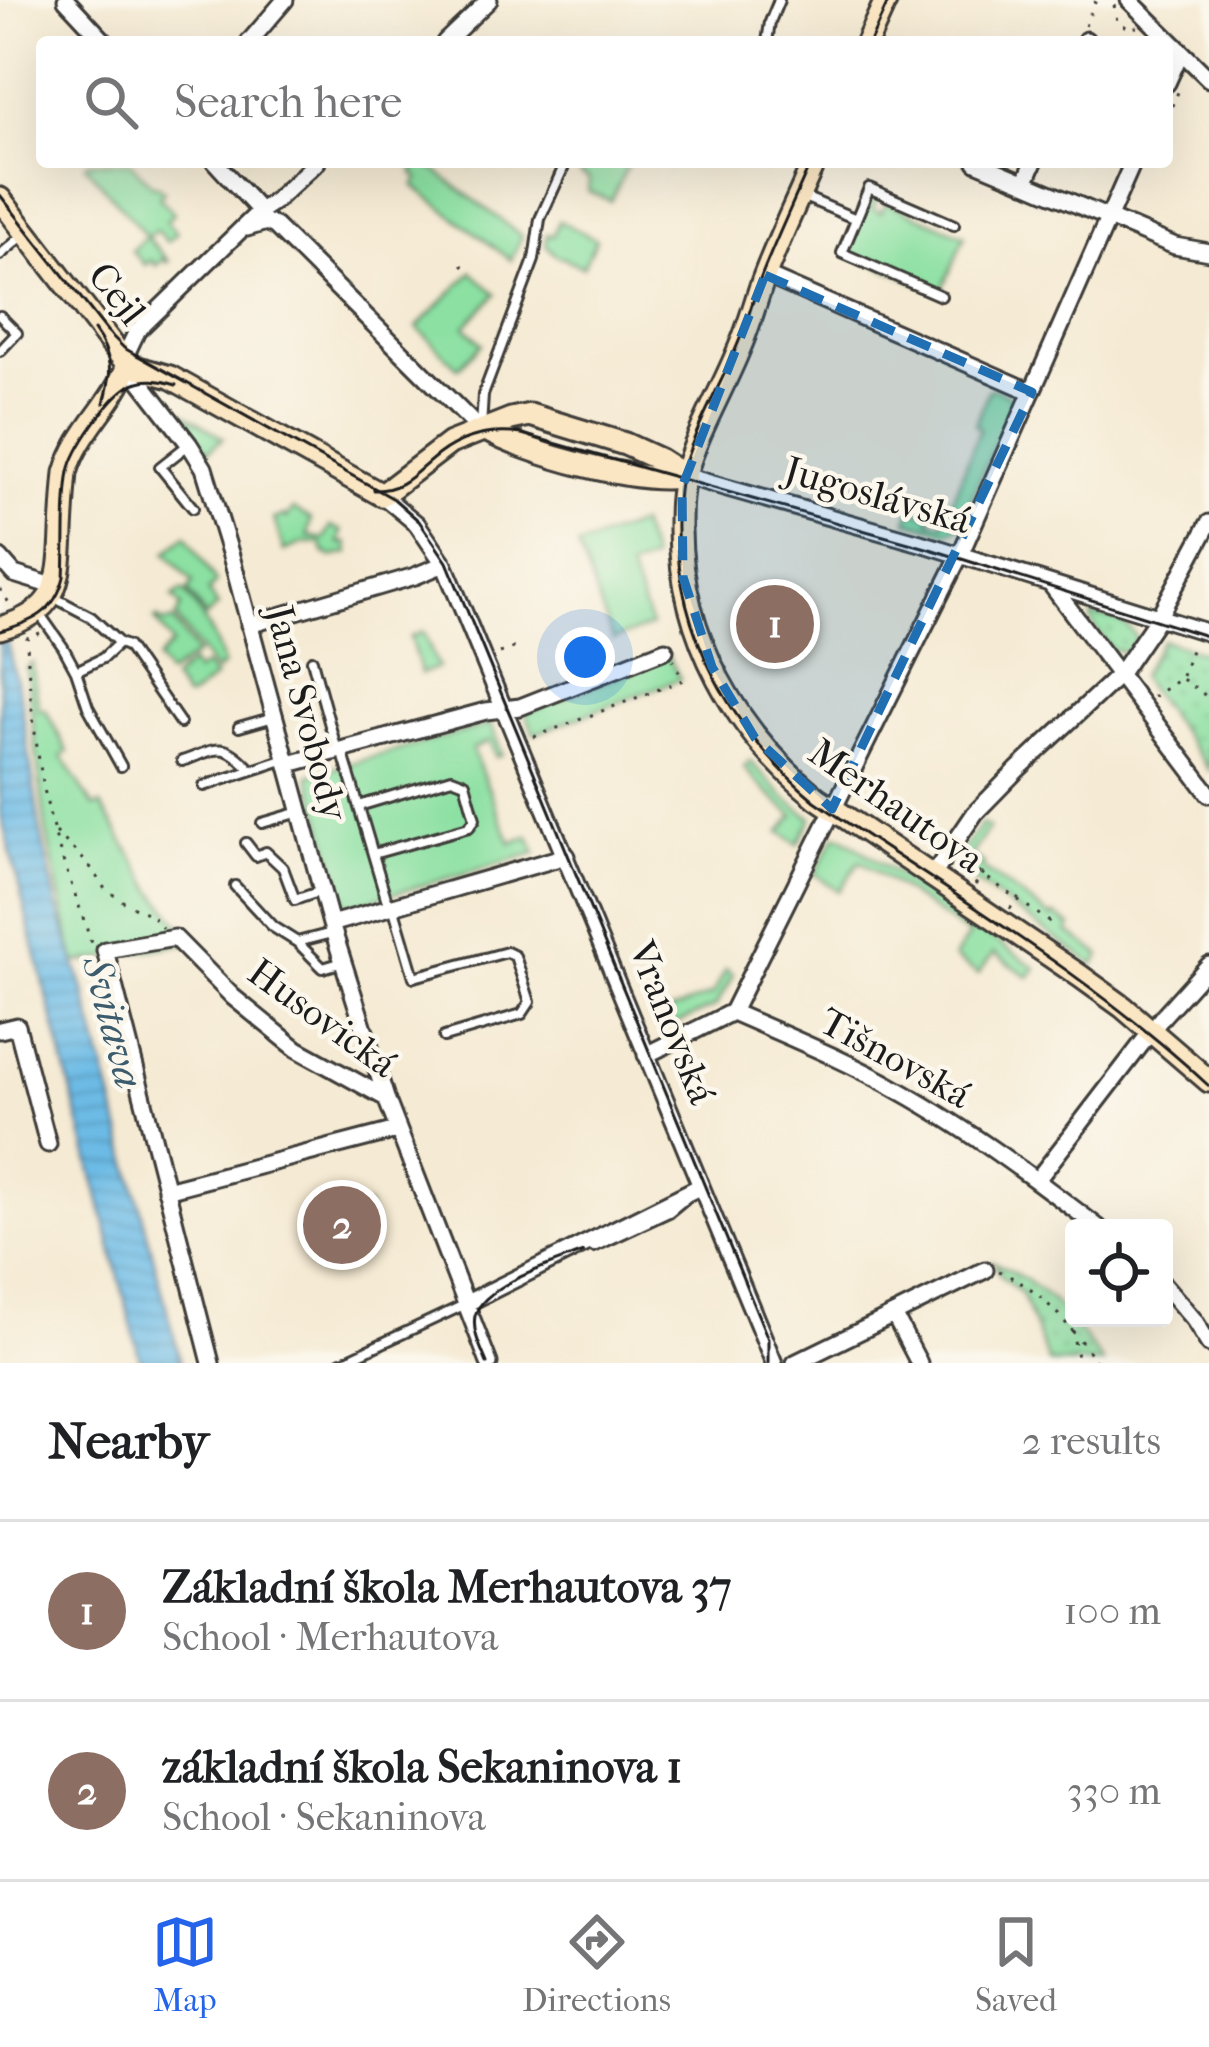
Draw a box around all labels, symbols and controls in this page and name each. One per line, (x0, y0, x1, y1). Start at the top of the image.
search box (36, 36, 1173, 168)
icon: search (78, 69, 144, 135)
text: Search here (174, 76, 402, 129)
street label: Cejl (79, 253, 156, 334)
street label: Jugoslávská (777, 446, 977, 544)
pin: 1 (736, 579, 814, 669)
street label: Jana Svobody (256, 598, 358, 827)
your location (555, 627, 615, 687)
street label: Merhautova (800, 729, 993, 883)
street label: Vranovská (618, 933, 726, 1111)
street label: Husovická (239, 949, 406, 1087)
water label: Svitava (71, 950, 154, 1094)
street label: Tišnovská (812, 998, 980, 1118)
pin: 2 (303, 1180, 381, 1270)
map controls (1065, 1219, 1173, 1327)
button: locate (1065, 1219, 1173, 1327)
text: Nearby (48, 1411, 209, 1471)
text: 2 results (1022, 1418, 1161, 1464)
text: Základní škola Merhautova 37 (162, 1561, 731, 1614)
text: 1 (80, 1588, 94, 1634)
text: 100 m (1063, 1588, 1161, 1634)
text: School · Merhautova (162, 1614, 498, 1660)
text: základní škola Sekaninova 1 (162, 1741, 682, 1794)
text: 2 (77, 1768, 97, 1814)
text: 330 m (1067, 1768, 1161, 1814)
text: School · Sekaninova (162, 1794, 486, 1840)
tab: Map (152, 1909, 218, 2020)
tab: Directions (522, 1909, 671, 2020)
tab: Saved (975, 1909, 1057, 2020)

